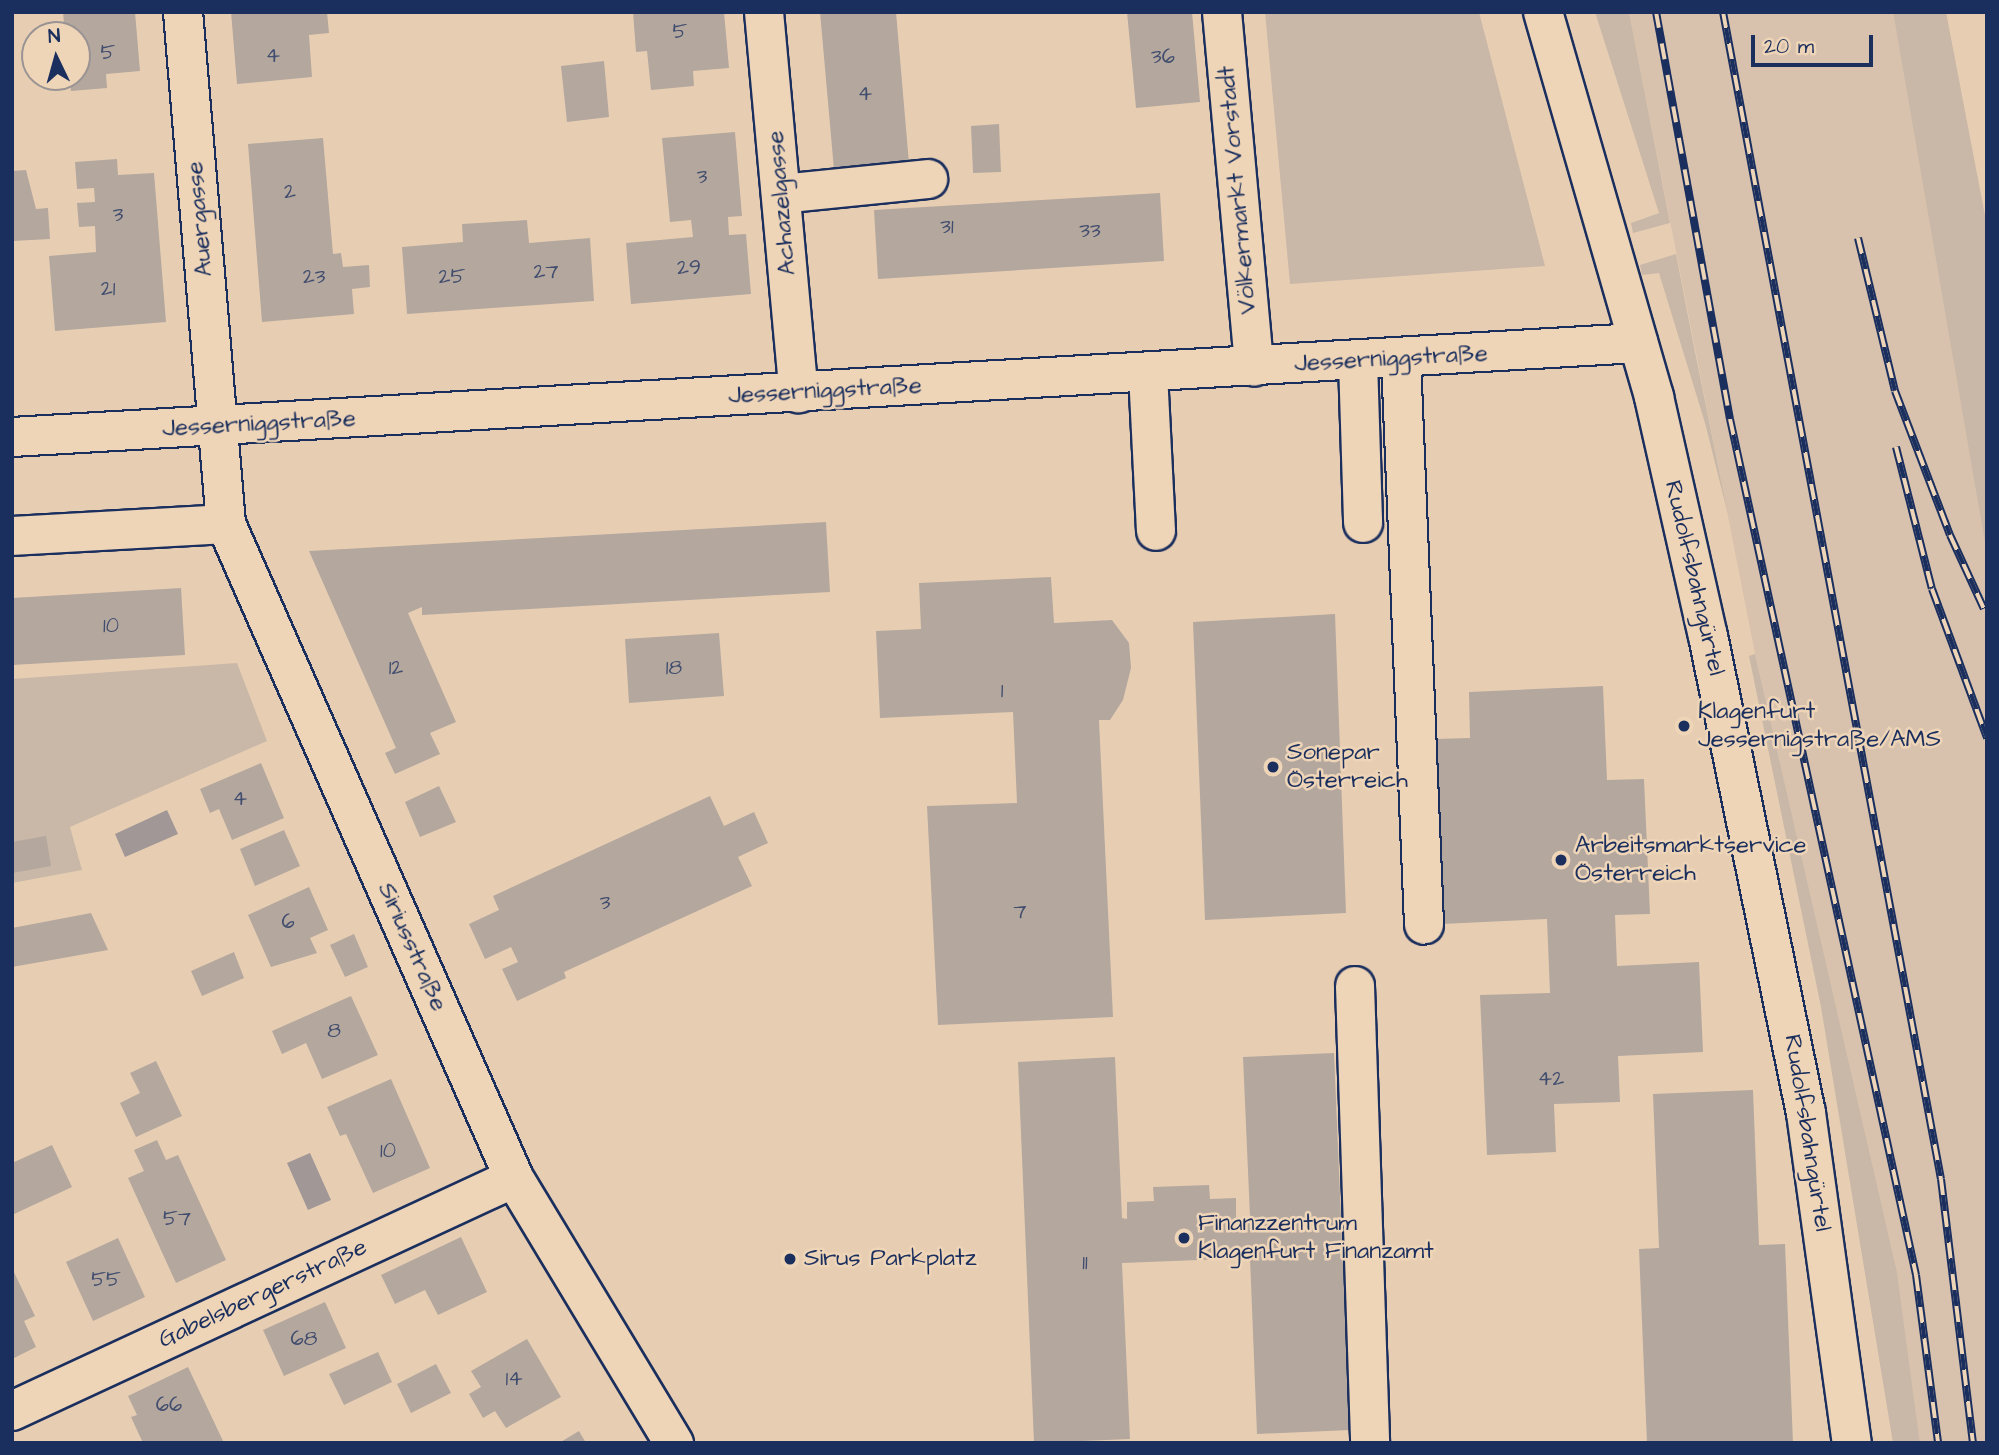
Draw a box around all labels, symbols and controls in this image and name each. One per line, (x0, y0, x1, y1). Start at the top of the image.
house number: 5 (673, 19, 687, 45)
north arrow (21, 21, 91, 91)
scale bar (1754, 21, 1876, 65)
text: N (47, 23, 61, 51)
text: 20 m (1764, 32, 1814, 61)
house number: 5 (101, 40, 115, 66)
house number: 4 (266, 43, 280, 69)
house number: 36 (1151, 44, 1175, 70)
street label: Völkermarkt Vorstadt (1213, 65, 1263, 315)
house number: 4 (858, 81, 872, 107)
street label: Achazelgasse (761, 130, 803, 276)
street label: Auergasse (181, 160, 219, 278)
house number: 3 (697, 164, 707, 190)
house number: 2 (284, 179, 296, 205)
house number: 3 (113, 202, 123, 228)
house number: 31 (940, 214, 954, 240)
house number: 33 (1079, 218, 1101, 244)
house number: 29 (677, 255, 701, 281)
house number: 27 (534, 259, 558, 285)
house number: 23 (303, 264, 325, 290)
house number: 25 (439, 264, 465, 290)
house number: 21 (101, 276, 115, 302)
street label: Jesserniggstraße (1294, 340, 1488, 378)
street label: Jesserniggstraße (728, 372, 922, 410)
street label: Jesserniggstraße (162, 405, 356, 443)
street label: Rudolfsbahngürtel (1658, 478, 1730, 678)
house number: 10 (103, 613, 119, 639)
house number: 12 (389, 655, 403, 681)
house number: 18 (666, 655, 682, 681)
house number: 1 (1001, 678, 1003, 704)
place label: Klagenfurt Jessernigstraße/AMS (1698, 698, 1941, 754)
marker: Klagenfurt Jessernigstraße/AMS (1676, 718, 1692, 734)
place label: Sonepar Österreich (1287, 739, 1408, 795)
marker: Sonepar Österreich (1265, 759, 1281, 775)
house number: 4 (233, 786, 247, 812)
place label: Arbeitsmarktservice Österreich (1575, 832, 1807, 888)
marker: Arbeitsmarktservice Österreich (1553, 852, 1569, 868)
street label: Siriusstraße (371, 878, 453, 1016)
house number: 3 (600, 890, 610, 916)
house number: 7 (1014, 899, 1026, 925)
house number: 6 (281, 909, 295, 935)
house number: 8 (327, 1018, 341, 1044)
street label: Rudolfsbahngürtel (1777, 1032, 1837, 1234)
house number: 42 (1538, 1066, 1564, 1092)
house number: 10 (380, 1138, 396, 1164)
house number: 57 (163, 1206, 191, 1232)
place label: Finanzzentrum Klagenfurt Finanzamt (1198, 1210, 1434, 1266)
marker: Finanzzentrum Klagenfurt Finanzamt (1176, 1230, 1192, 1246)
street label: Gabelsbergerstraße (154, 1233, 372, 1355)
place label: Sirus Parkplatz (804, 1245, 977, 1273)
house number: 11 (1082, 1250, 1088, 1276)
marker: Sirus Parkplatz (782, 1251, 798, 1267)
house number: 55 (91, 1267, 121, 1293)
house number: 68 (291, 1326, 317, 1352)
house number: 14 (506, 1366, 522, 1392)
house number: 66 (156, 1392, 182, 1418)

